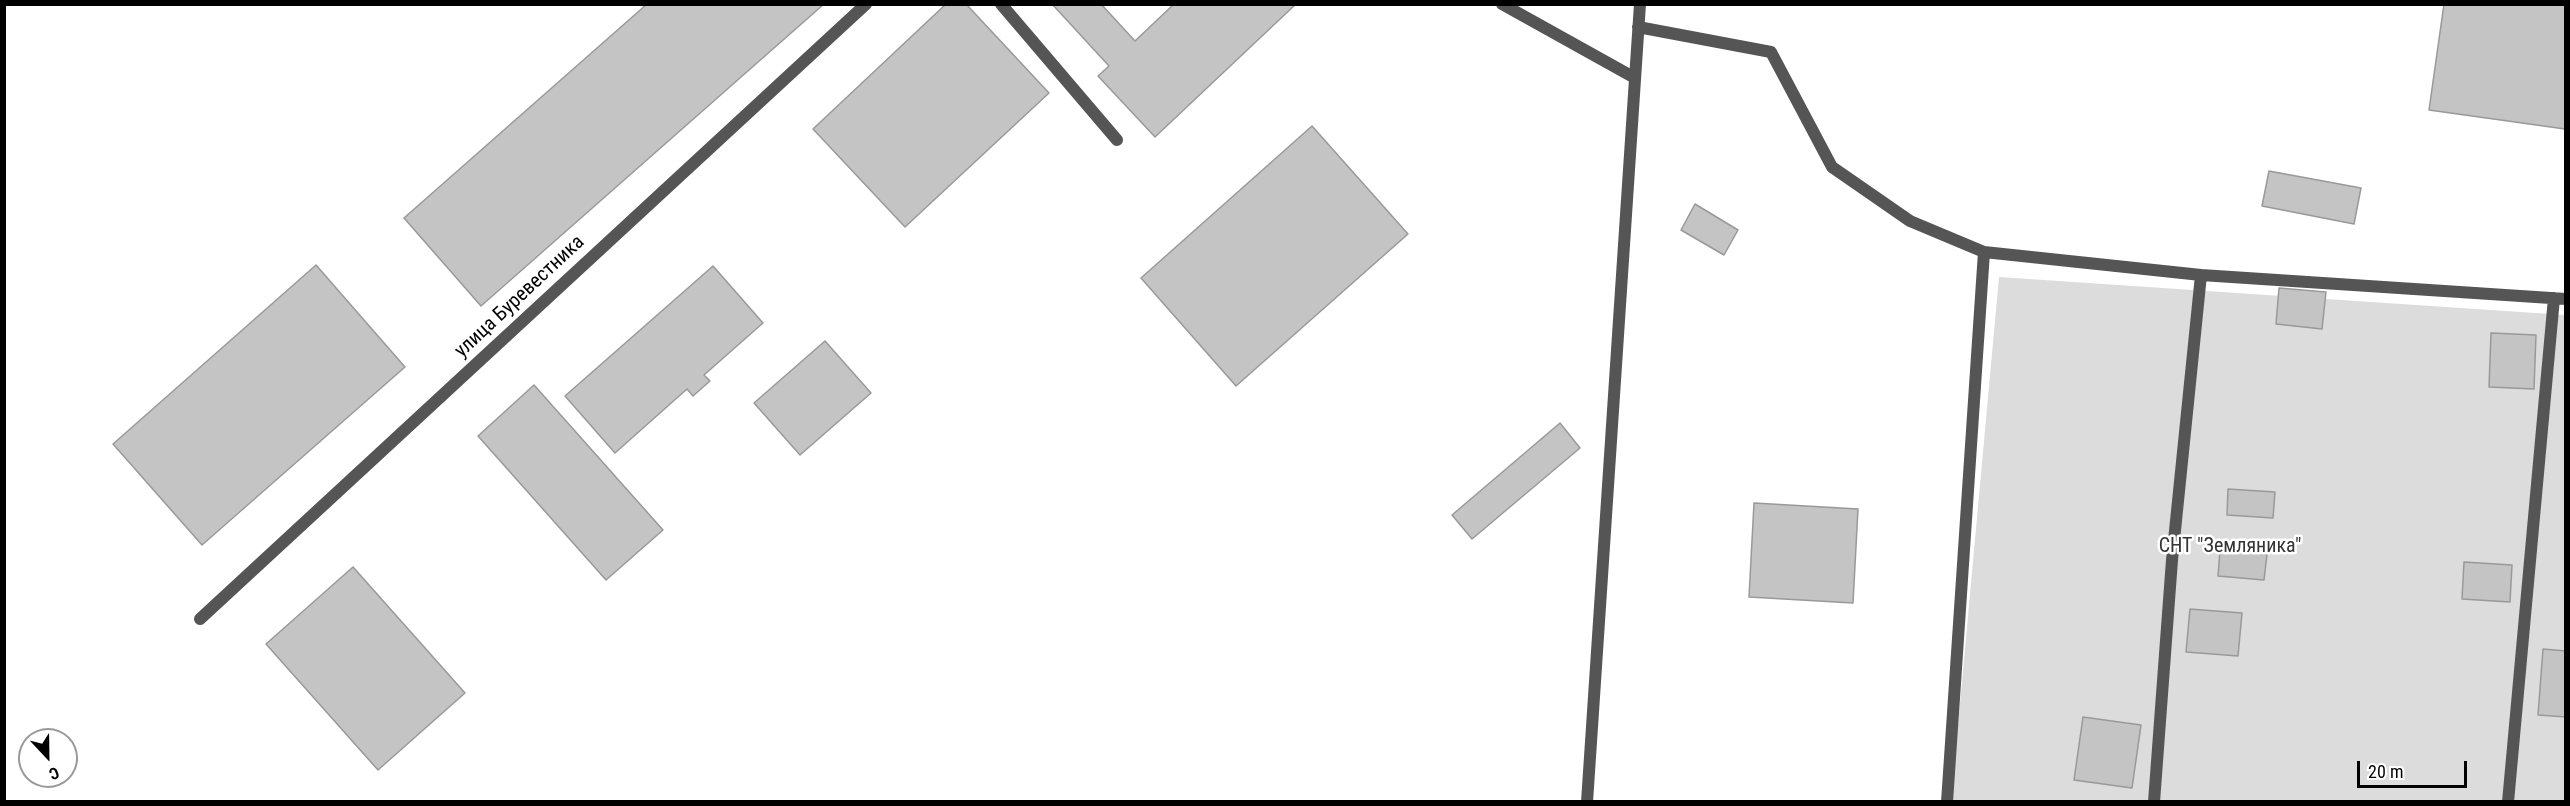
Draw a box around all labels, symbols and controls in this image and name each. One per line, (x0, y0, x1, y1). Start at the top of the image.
street label: улица Буревестника (450, 231, 590, 363)
park label: СНТ "Земляника" (2159, 535, 2301, 559)
north arrow (18, 728, 78, 788)
scale bar (2360, 749, 2470, 787)
text: 20 m (2368, 761, 2403, 782)
text: С (46, 763, 62, 784)

